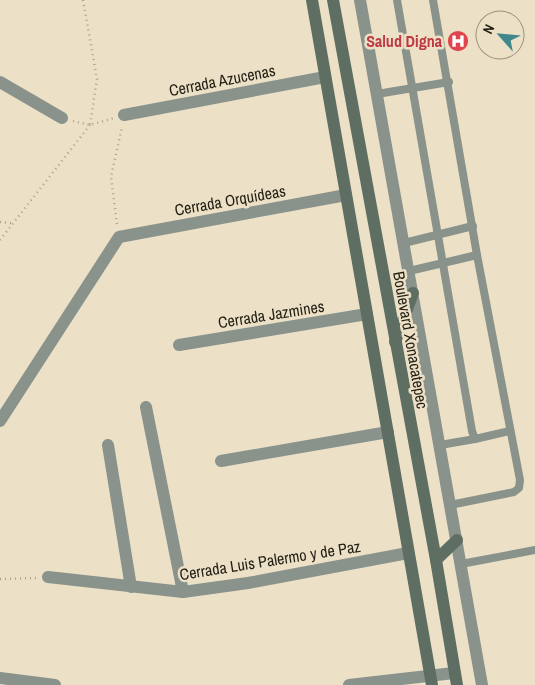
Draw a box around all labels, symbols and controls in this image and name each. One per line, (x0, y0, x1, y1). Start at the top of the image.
north arrow (475, 10, 525, 60)
text: N (479, 21, 498, 37)
hospital icon: Salud Digna (446, 29, 470, 53)
place label: Salud Digna (366, 30, 443, 52)
street label: Cerrada Azucenas (167, 59, 277, 101)
street label: Cerrada Orquídeas (173, 179, 287, 221)
street label: Boulevard Xonacatepec (388, 270, 434, 411)
street label: Cerrada Jazmines (216, 295, 326, 333)
street label: Cerrada Luis Palermo y de Paz (178, 535, 363, 585)

